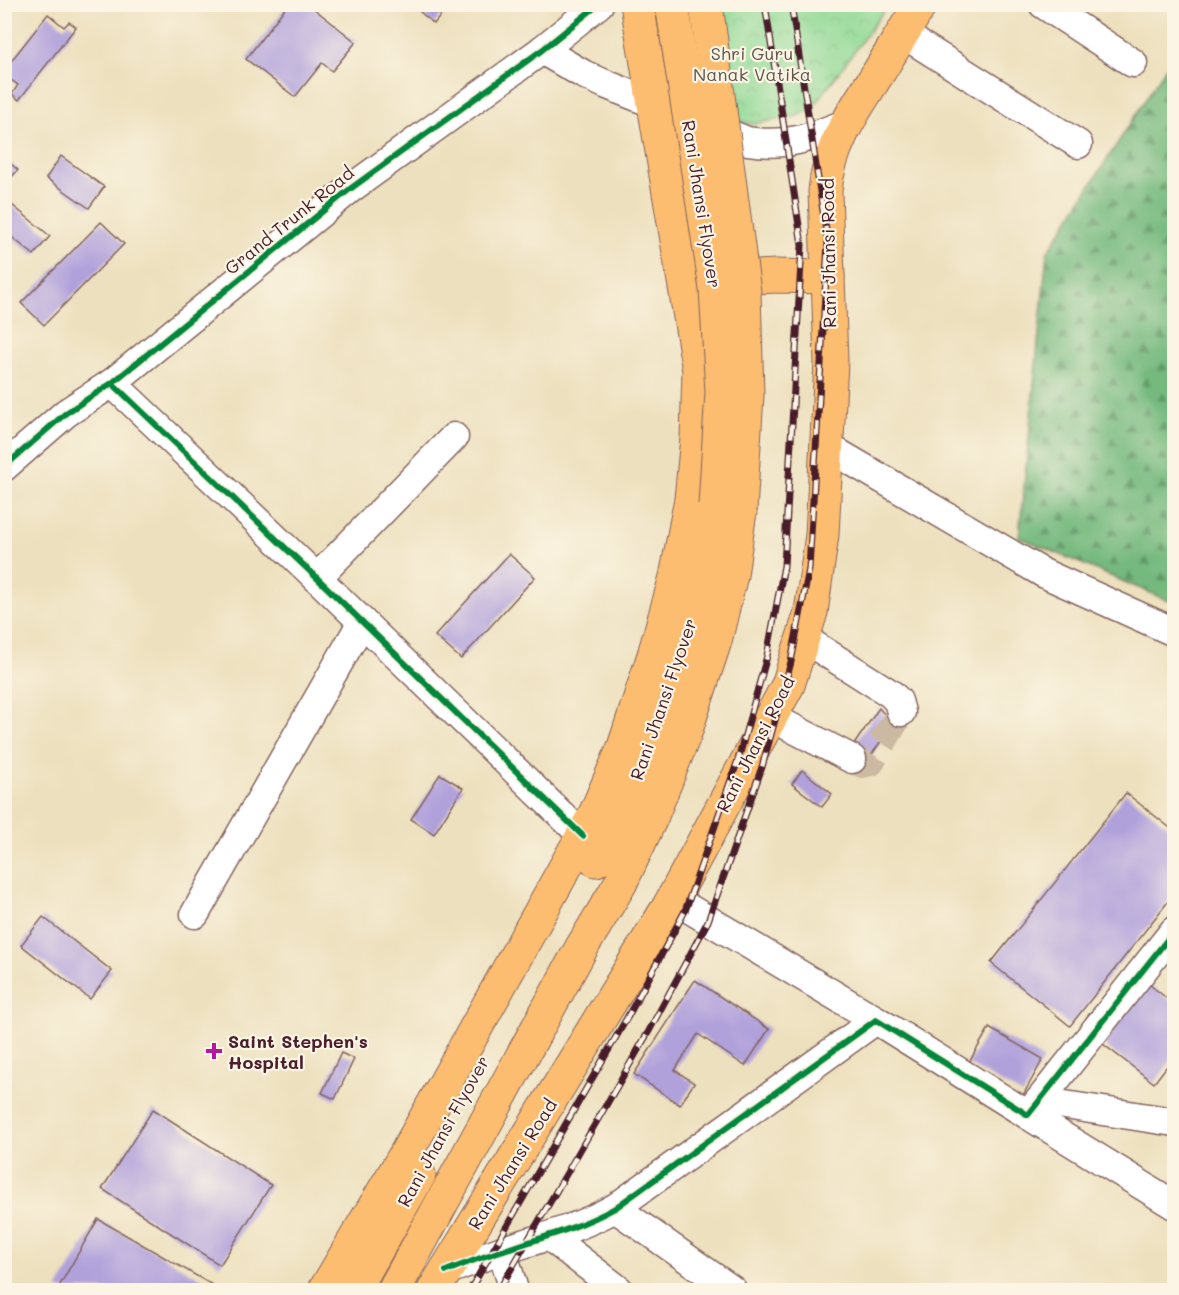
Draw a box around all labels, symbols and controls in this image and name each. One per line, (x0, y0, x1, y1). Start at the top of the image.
park label: Shri Guru Nanak Vatika (693, 41, 811, 86)
street label: Rani Jhansi Flyover (677, 118, 727, 290)
street label: Grand Trunk Road (219, 160, 359, 280)
street label: Rani Jhansi Road (815, 178, 841, 328)
street label: Rani Jhansi Flyover (624, 615, 702, 783)
street label: Rani Jhansi Road (710, 672, 800, 816)
place label: Saint Stephen's Hospital (228, 1029, 368, 1074)
marker: Saint Stephen's Hospital (205, 1042, 223, 1060)
street label: Rani Jhansi Flyover (391, 1051, 495, 1211)
street label: Rani Jhansi Road (462, 1094, 562, 1234)

